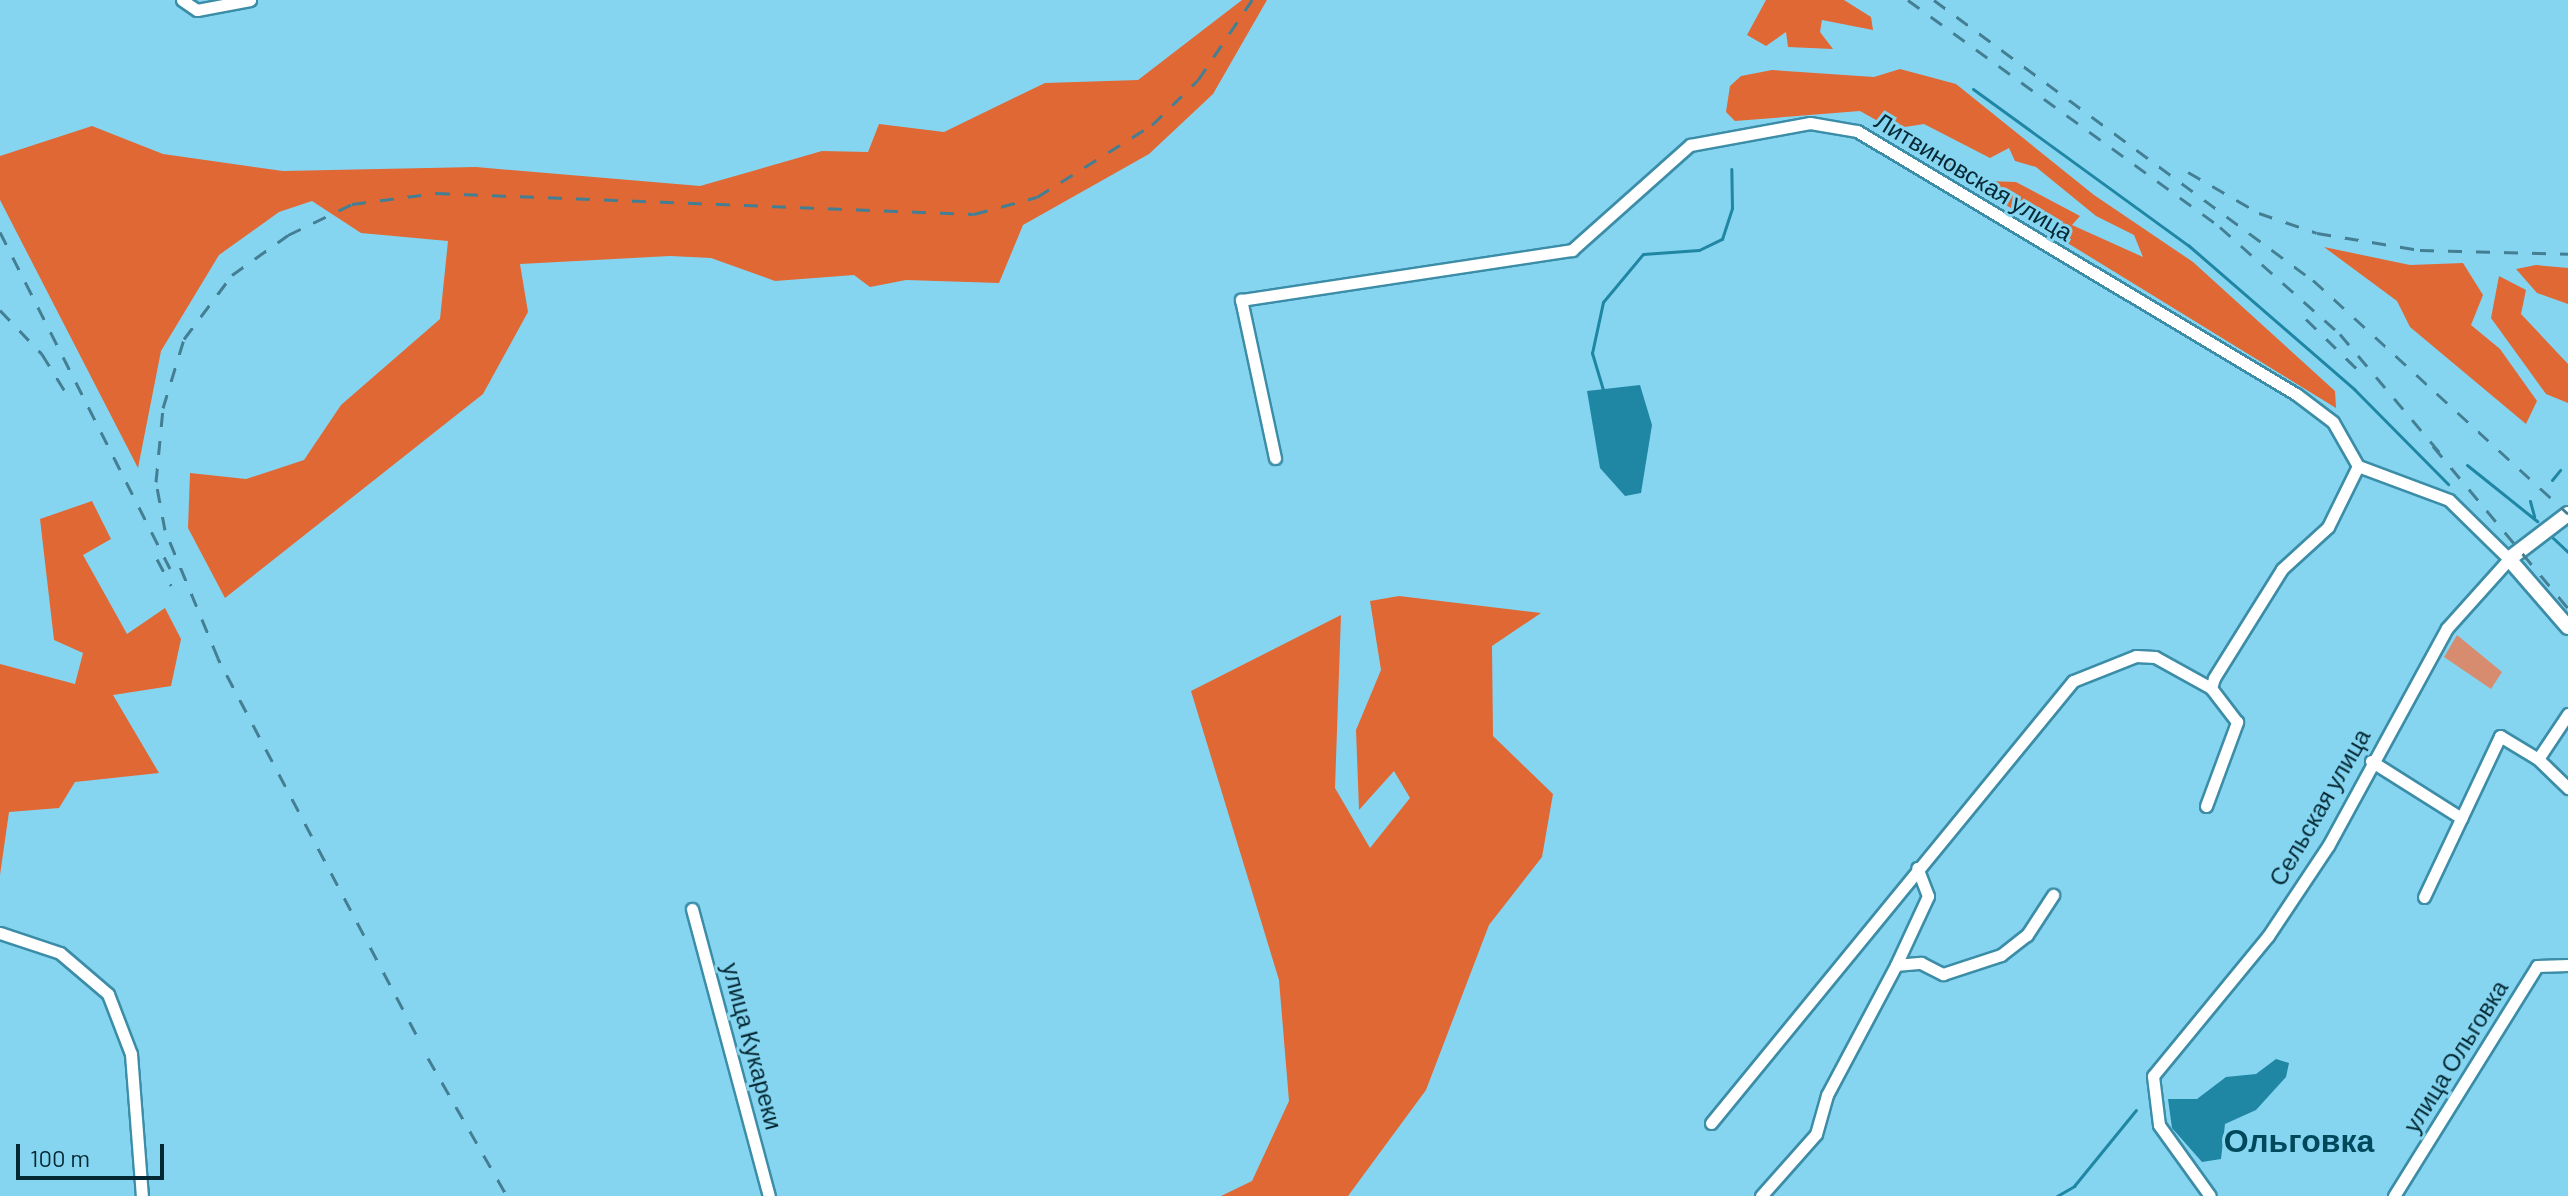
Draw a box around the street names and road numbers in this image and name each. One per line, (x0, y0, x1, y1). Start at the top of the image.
street label: Литвиновская улица (1870, 106, 2078, 246)
street label: Сельская улица (2262, 723, 2376, 891)
street label: улица Кукареки (717, 959, 789, 1133)
street label: улица Ольговка (2397, 974, 2513, 1138)

